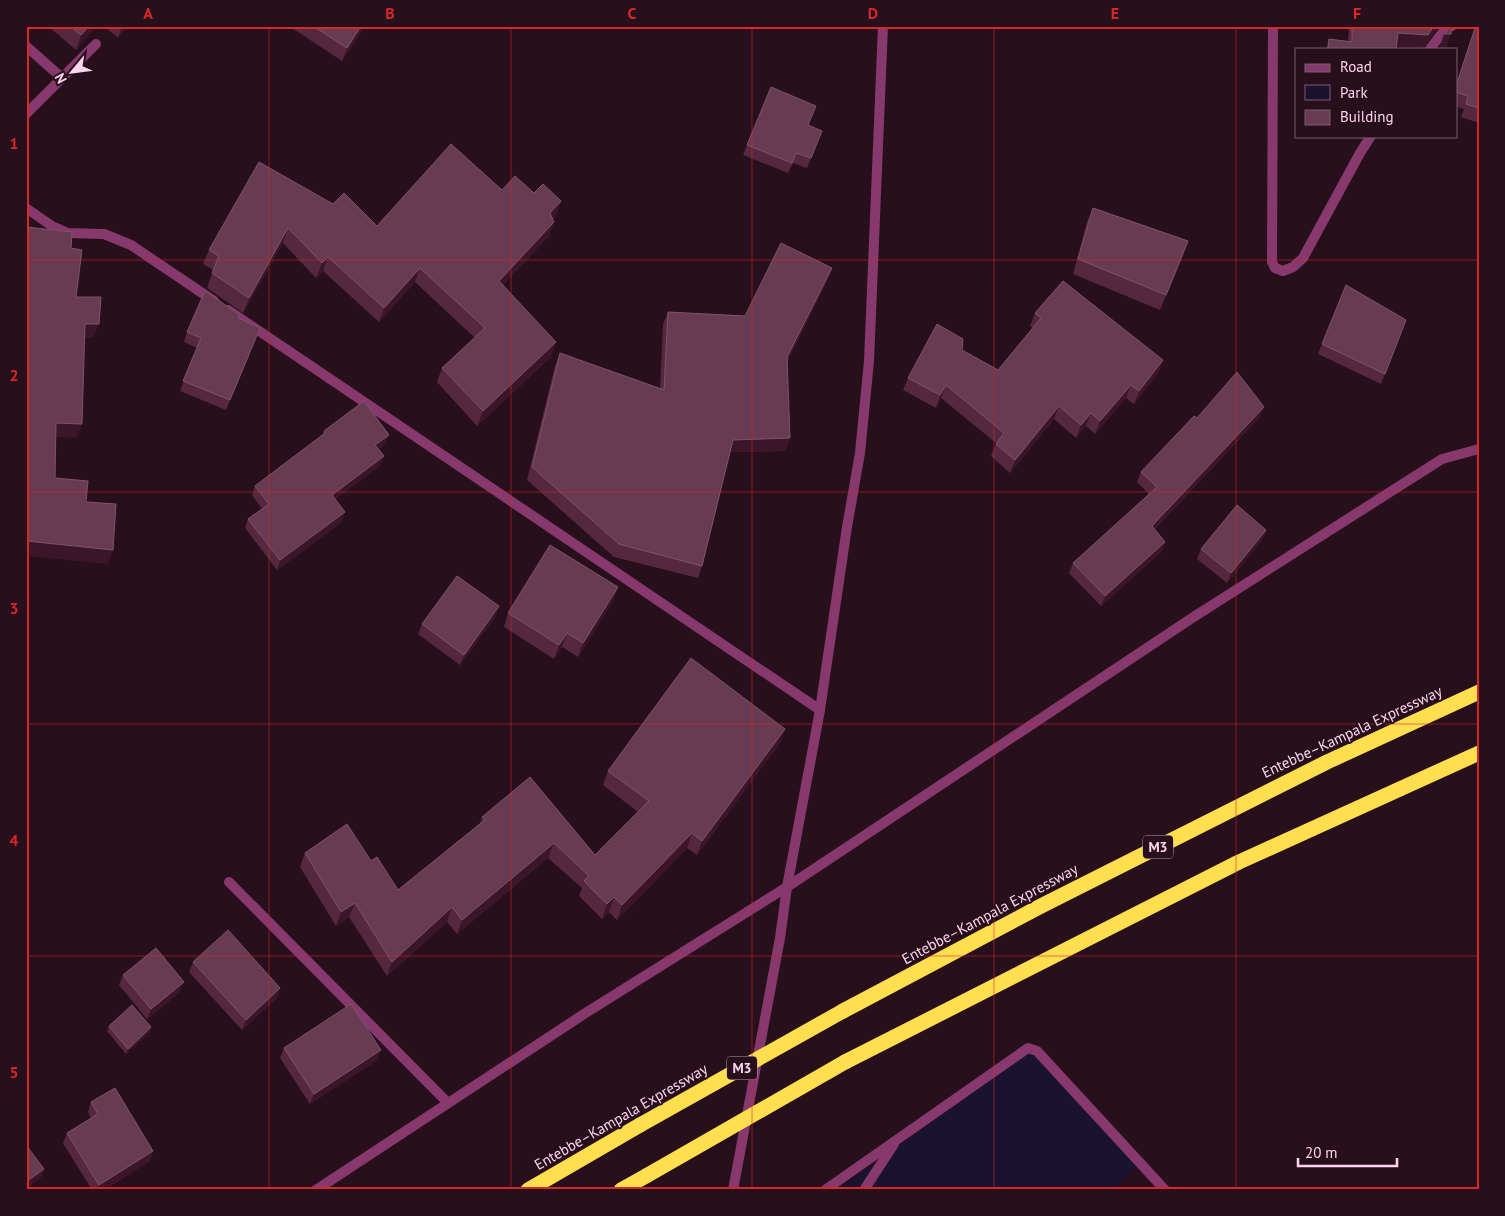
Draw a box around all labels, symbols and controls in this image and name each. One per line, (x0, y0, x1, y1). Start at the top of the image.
text: A (143, 3, 153, 23)
text: B (385, 3, 395, 23)
text: C (628, 3, 637, 23)
text: D (868, 3, 878, 23)
text: E (1111, 3, 1119, 23)
text: F (1353, 3, 1361, 23)
north arrow (48, 48, 98, 98)
legend (1295, 48, 1458, 138)
text: Road (1340, 57, 1372, 76)
text: N (51, 70, 71, 87)
text: Park (1340, 83, 1368, 102)
text: Building (1340, 107, 1394, 126)
text: 1 (9, 133, 19, 153)
text: 2 (9, 365, 19, 385)
text: 3 (9, 598, 19, 618)
street label: Entebbe–Kampala Expressway (1259, 681, 1445, 782)
text: 4 (9, 830, 19, 850)
road number: M3 (1143, 836, 1173, 859)
street label: Entebbe–Kampala Expressway (898, 859, 1081, 968)
road number: M3 (727, 1056, 757, 1080)
street label: Entebbe–Kampala Expressway (531, 1059, 711, 1174)
text: 5 (9, 1062, 19, 1082)
scale bar (1298, 1136, 1396, 1168)
text: 20 m (1305, 1143, 1338, 1162)

